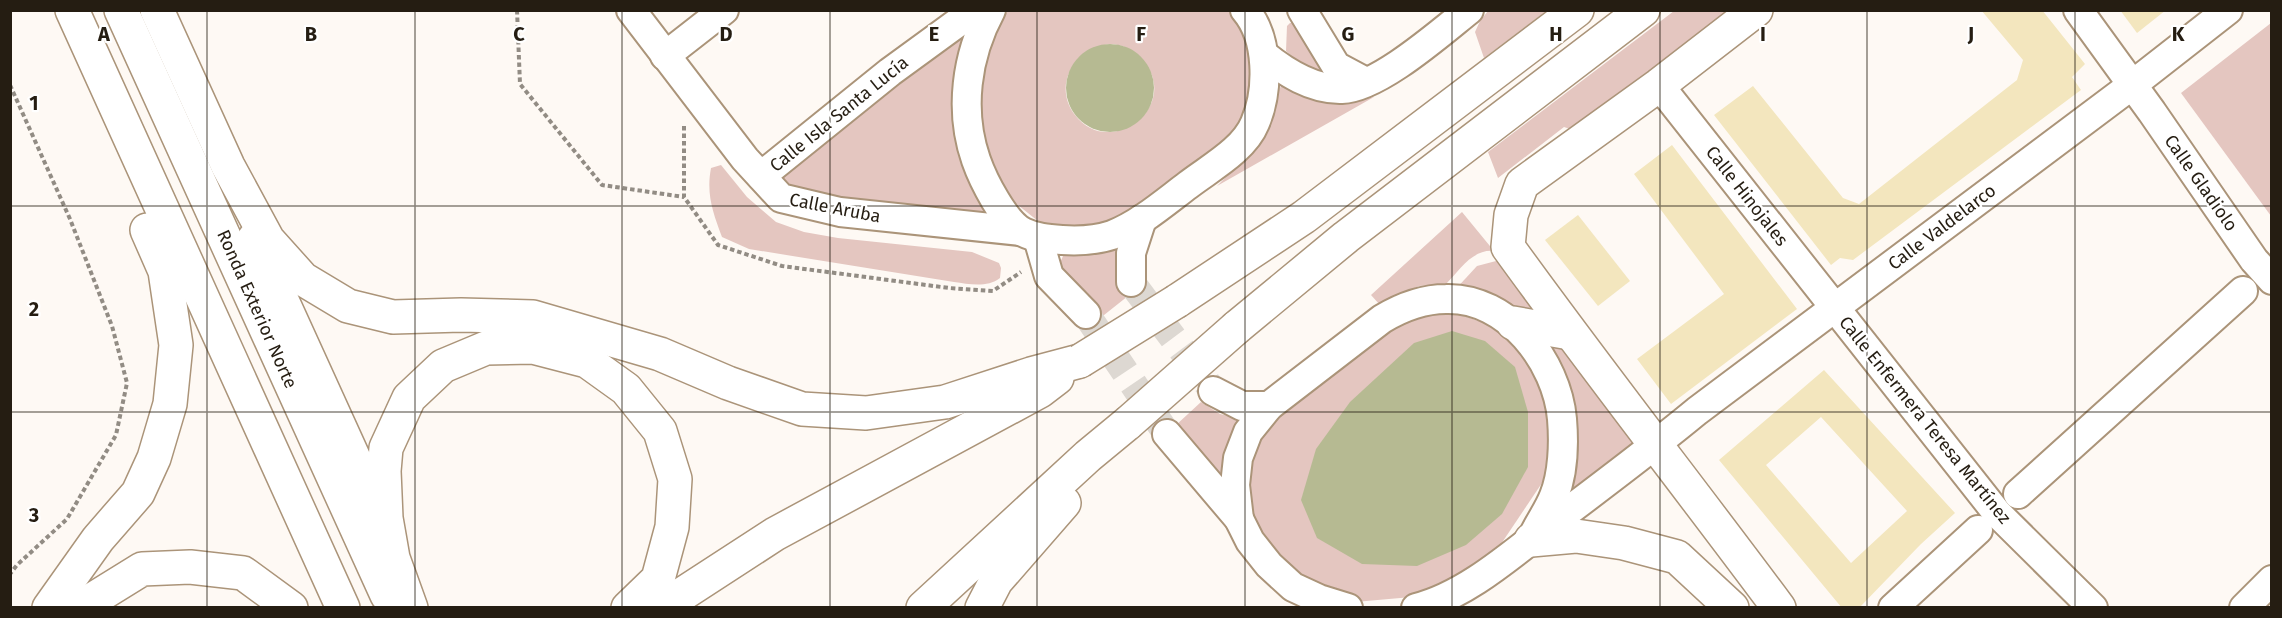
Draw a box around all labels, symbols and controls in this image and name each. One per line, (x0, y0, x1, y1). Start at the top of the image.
text: A (97, 22, 111, 46)
text: B (305, 22, 317, 46)
text: C (513, 22, 525, 46)
text: D (719, 22, 733, 46)
text: E (929, 22, 939, 46)
text: F (1136, 22, 1146, 46)
text: G (1342, 22, 1354, 46)
text: H (1549, 22, 1563, 46)
text: I (1760, 22, 1766, 46)
text: J (1967, 22, 1974, 46)
text: K (2172, 22, 2185, 46)
street label: Calle Isla Santa Lucía (765, 51, 913, 177)
text: 1 (29, 91, 39, 115)
street label: Calle Gladiolo (2160, 130, 2242, 236)
street label: Calle Hinojales (1701, 142, 1793, 250)
street label: Calle Valdelarco (1884, 179, 2000, 275)
street label: Calle Aruba (787, 188, 883, 228)
street label: Ronda Exterior Norte (212, 226, 302, 392)
text: 2 (29, 297, 39, 321)
street label: Calle Enfermera Teresa Martínez (1834, 312, 2016, 528)
text: 3 (28, 503, 39, 527)

